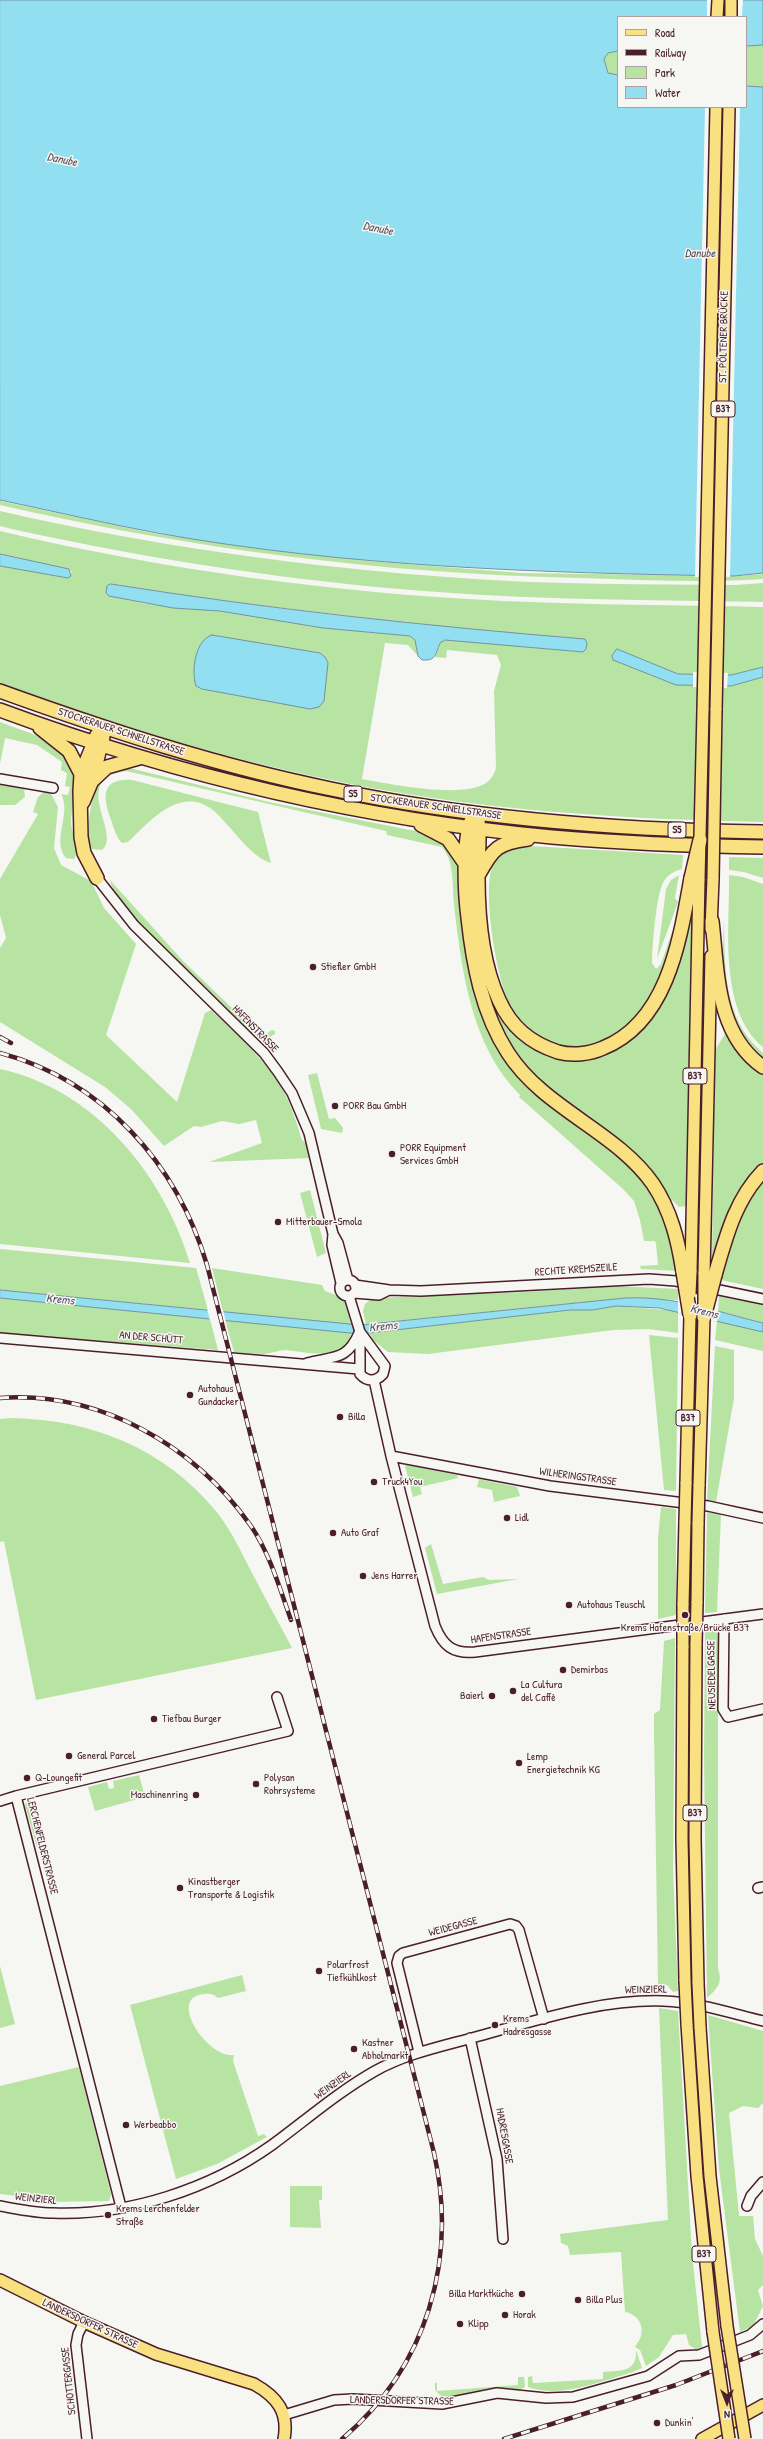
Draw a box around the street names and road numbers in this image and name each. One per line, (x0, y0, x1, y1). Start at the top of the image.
street label: ST. PÖLTENER BRÜCKE (717, 291, 731, 383)
road number: B37 (711, 401, 735, 417)
street label: STOCKERAUER SCHNELLSTRASSE (56, 705, 186, 759)
road number: S5 (344, 786, 362, 802)
street label: STOCKERAUER SCHNELLSTRASSE (370, 791, 502, 823)
road number: S5 (668, 822, 686, 838)
street label: HAFENSTRASSE (229, 1003, 281, 1055)
road number: B37 (683, 1068, 707, 1084)
street label: RECHTE KREMSZEILE (534, 1261, 618, 1279)
street label: AN DER SCHÜTT (119, 1329, 183, 1347)
road number: B37 (676, 1410, 700, 1426)
street label: WILHERINGSTRASSE (539, 1465, 617, 1489)
street label: HAFENSTRASSE (470, 1625, 532, 1647)
street label: NEUSIEDELGASSE (705, 1640, 719, 1710)
street label: LERCHENFELDERSTRASSE (24, 1796, 60, 1896)
road number: B37 (683, 1805, 707, 1821)
street label: WEIDEGASSE (427, 1914, 479, 1940)
street label: WEINZIERL (625, 1983, 667, 1997)
street label: WEINZIERL (312, 2067, 354, 2103)
street label: HADRESGASSE (493, 2107, 515, 2165)
street label: WEINZIERL (14, 2190, 58, 2208)
road number: B37 (692, 2246, 716, 2262)
street label: LANDERSDORFER STRASSE (40, 2296, 140, 2352)
street label: SCHOTTERGASSE (59, 2346, 79, 2416)
street label: LANDERSDORFER STRASSE (350, 2393, 454, 2409)

